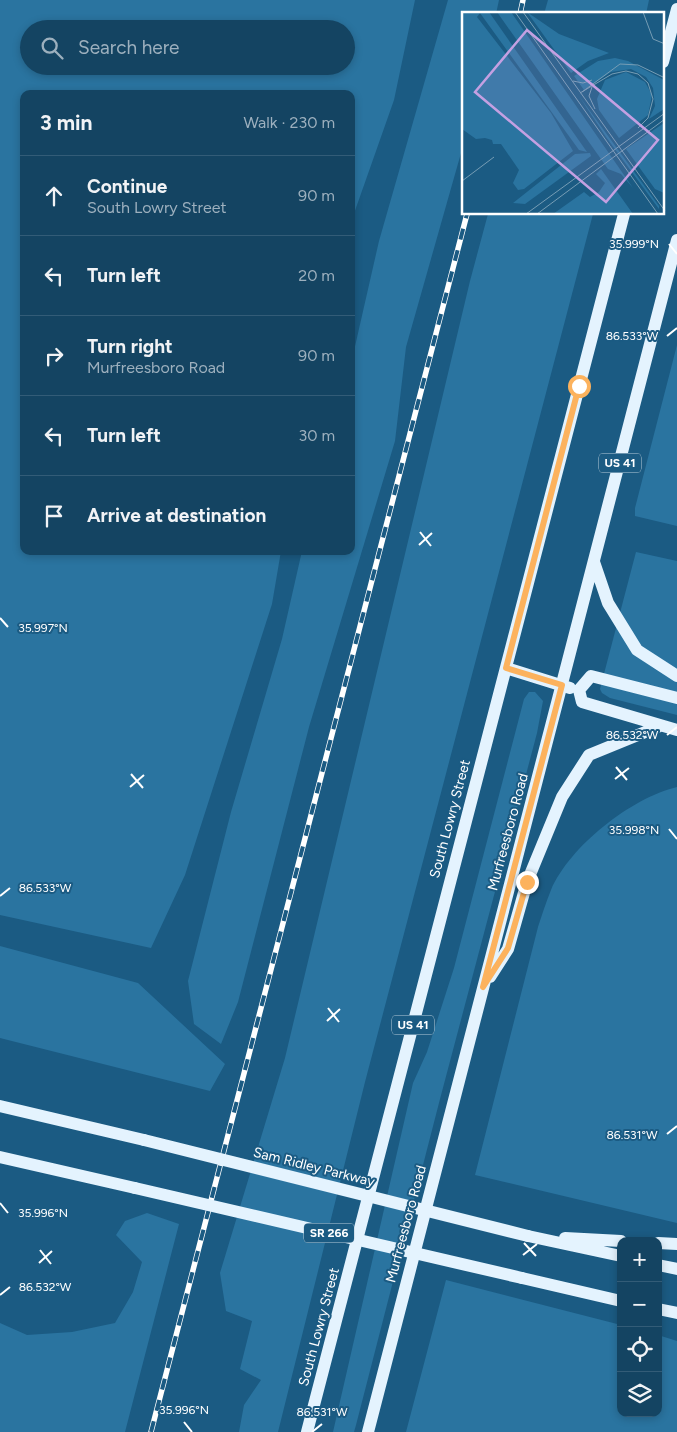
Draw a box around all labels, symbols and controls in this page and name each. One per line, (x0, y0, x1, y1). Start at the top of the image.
inset map (462, 12, 664, 215)
search box (20, 20, 355, 75)
icon: search (38, 34, 66, 62)
text: Search here (78, 36, 180, 59)
text: 3 min (40, 110, 92, 135)
text: Walk · 230 m (243, 113, 335, 132)
text: Continue (87, 175, 167, 198)
icon: ahead (40, 182, 68, 210)
text: 90 m (298, 186, 335, 205)
text: South Lowry Street (87, 198, 226, 217)
text: 35.999°N (609, 237, 659, 251)
icon: left (40, 262, 68, 290)
text: Turn left (87, 264, 161, 287)
text: 20 m (298, 266, 335, 285)
text: 86.533°W (606, 329, 659, 343)
text: Turn right (87, 335, 173, 358)
icon: right (40, 342, 68, 370)
text: 90 m (298, 346, 335, 365)
text: Murfreesboro Road (87, 358, 225, 377)
route start (568, 375, 591, 398)
icon: left (40, 422, 68, 450)
text: Turn left (87, 424, 161, 447)
text: 30 m (298, 426, 335, 445)
road number: US 41 (599, 453, 641, 472)
icon: arrive (40, 502, 68, 530)
text: Arrive at destination (87, 504, 266, 527)
text: 35.997°N (18, 621, 68, 635)
text: 86.532°W (606, 728, 659, 742)
street label: South Lowry Street (426, 758, 474, 880)
street label: Murfreesboro Road (484, 771, 532, 893)
text: 35.998°N (609, 823, 659, 837)
route end (516, 871, 539, 894)
text: 86.533°W (19, 881, 72, 895)
road number: US 41 (392, 1016, 434, 1034)
text: 86.531°W (607, 1128, 658, 1142)
street label: Sam Ridley Parkway (252, 1144, 377, 1190)
street label: Murfreesboro Road (382, 1163, 430, 1285)
text: 35.996°N (18, 1206, 68, 1220)
road number: SR 266 (304, 1224, 354, 1242)
map controls (617, 1237, 662, 1417)
button: + (617, 1237, 662, 1282)
street label: South Lowry Street (295, 1266, 343, 1388)
text: 86.532°W (19, 1280, 72, 1294)
button: − (617, 1282, 662, 1327)
button: locate (617, 1327, 662, 1372)
button: layers (617, 1372, 662, 1417)
text: 35.996°N (159, 1403, 209, 1417)
text: 86.531°W (297, 1405, 348, 1419)

